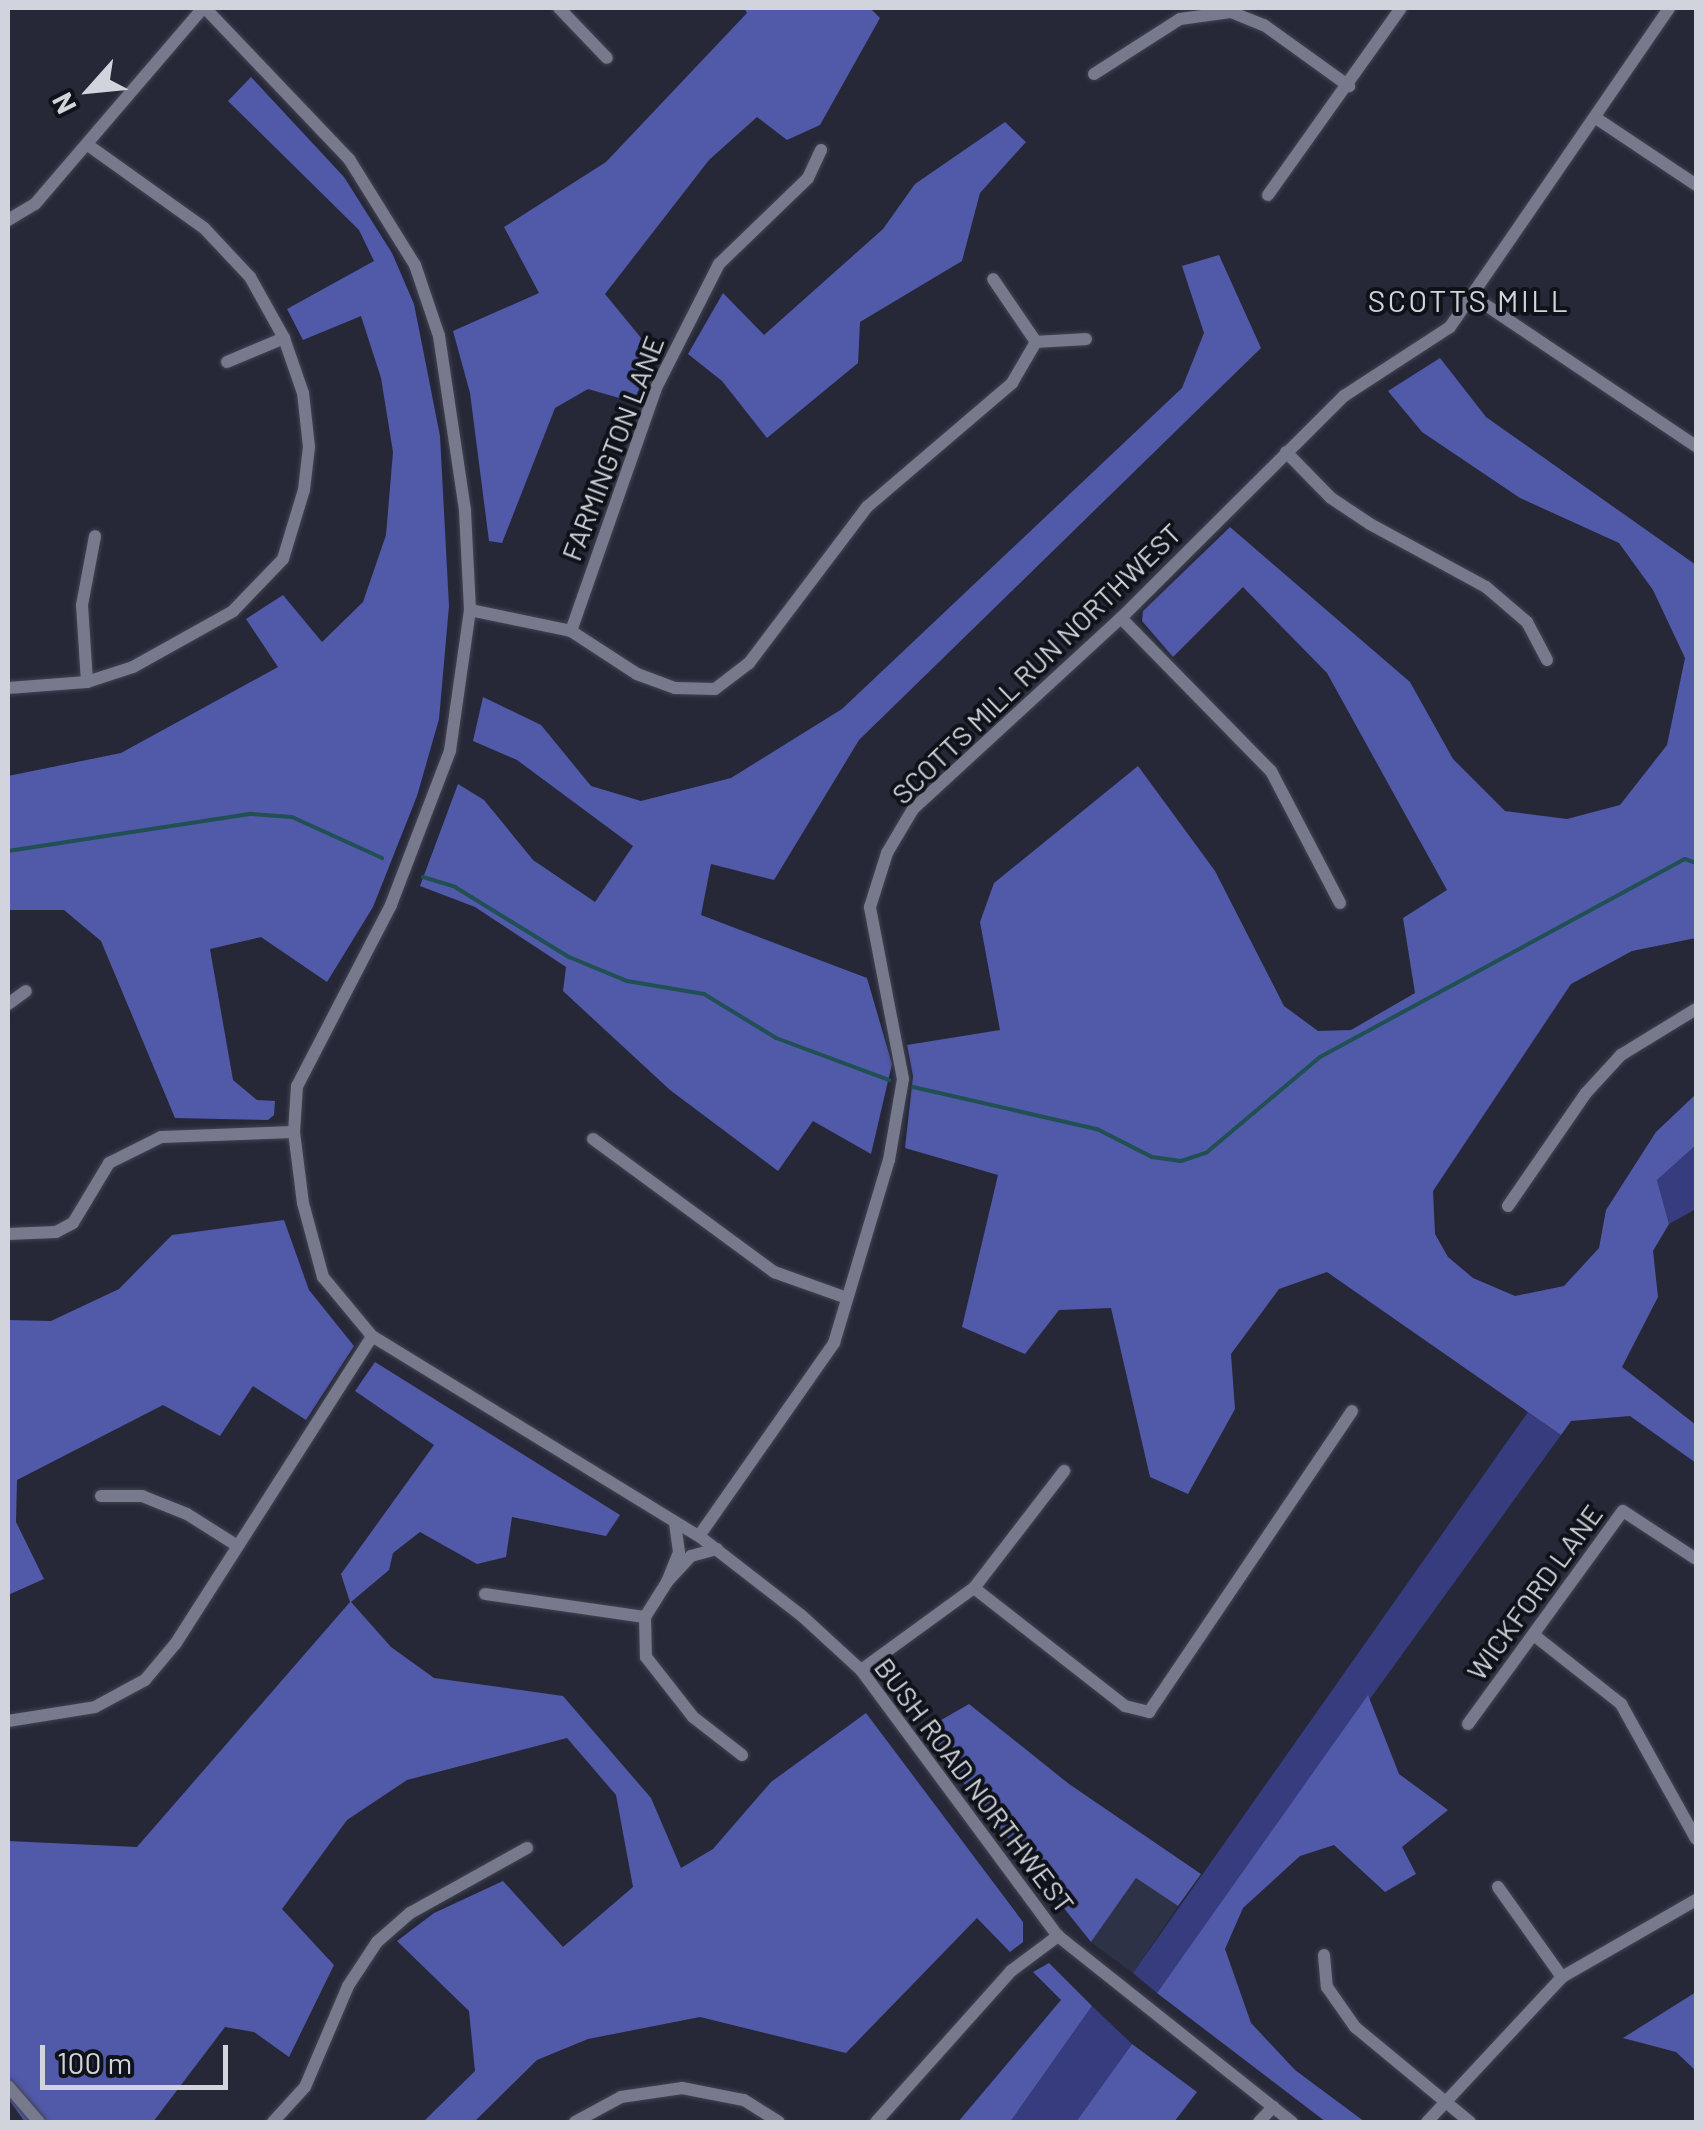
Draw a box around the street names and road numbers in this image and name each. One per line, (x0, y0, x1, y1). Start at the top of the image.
street label: FARMINGTON LANE (554, 331, 670, 565)
street label: SCOTTS MILL RUN NORTHWEST (884, 516, 1188, 810)
street label: WICKFORD LANE (1459, 1498, 1609, 1686)
street label: BUSH ROAD NORTHWEST (868, 1651, 1082, 1919)

